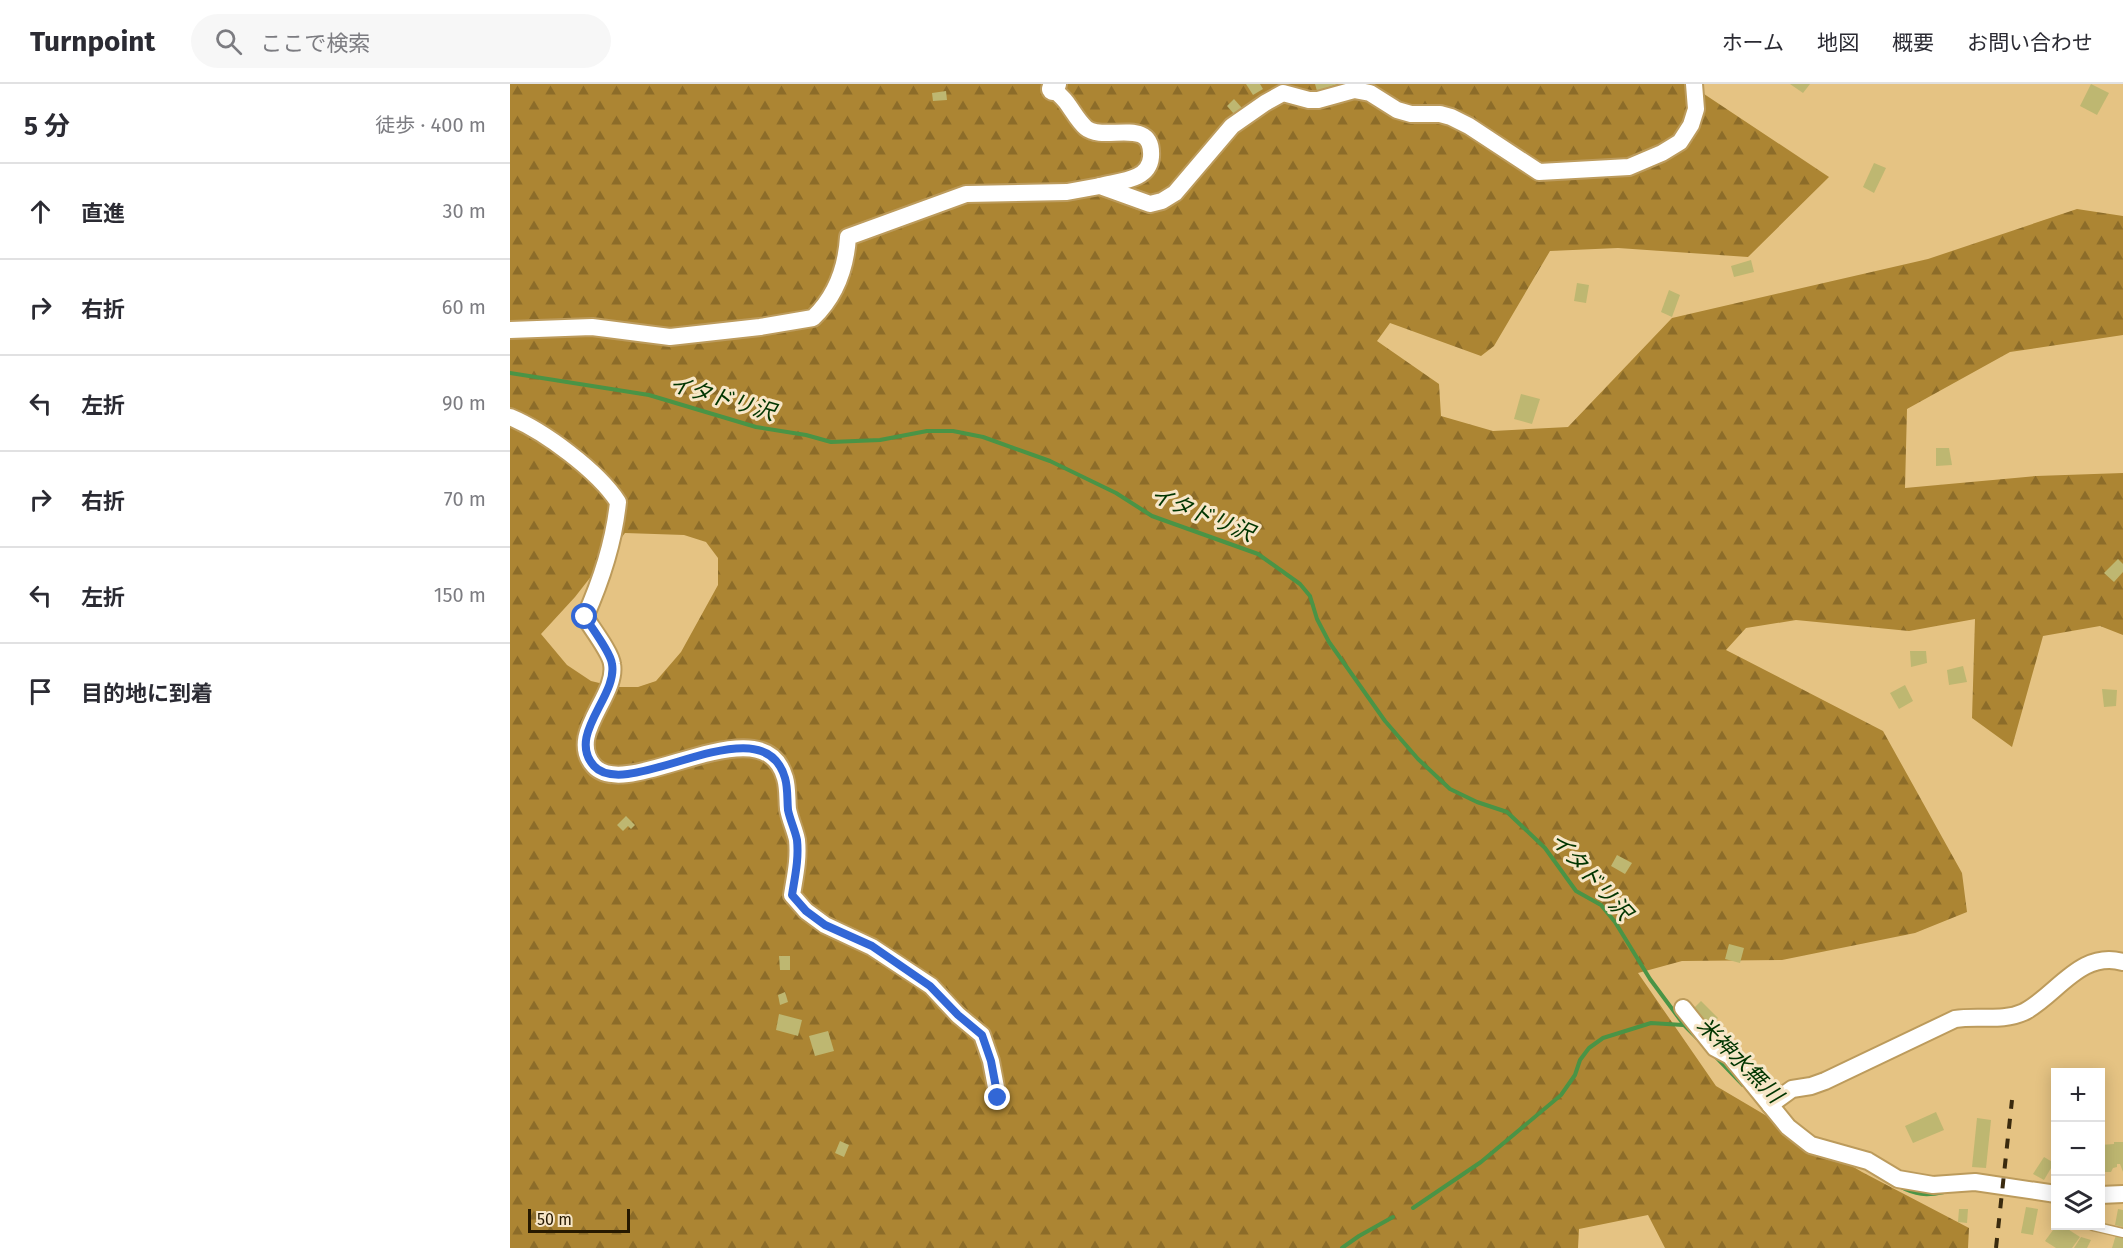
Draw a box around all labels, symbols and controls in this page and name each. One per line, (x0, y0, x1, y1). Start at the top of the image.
search box (191, 14, 611, 68)
text: Turnpoint (30, 25, 155, 58)
icon: search (212, 25, 245, 58)
text: ここで検索 (260, 30, 370, 57)
text: ホーム (1722, 30, 1784, 56)
text: 地図 (1817, 30, 1859, 56)
text: 概要 (1892, 30, 1934, 56)
text: お問い合わせ (1967, 30, 2093, 56)
text: 5 分 (24, 111, 70, 142)
text: 徒歩 · 400 m (375, 113, 486, 137)
icon: ahead (24, 195, 57, 228)
text: 30 m (442, 199, 486, 223)
text: 直進 (81, 200, 125, 227)
icon: right (24, 291, 57, 324)
text: 60 m (442, 295, 486, 319)
text: 右折 (81, 296, 125, 323)
water label: イタドリ沢 (666, 370, 781, 427)
icon: left (24, 387, 57, 420)
text: 90 m (442, 391, 486, 415)
text: 左折 (81, 392, 125, 419)
water label: イタドリ沢 (1146, 481, 1260, 548)
icon: right (24, 483, 57, 516)
text: 70 m (444, 487, 486, 511)
text: 右折 (81, 488, 125, 515)
icon: left (24, 579, 57, 612)
text: 150 m (434, 583, 486, 607)
text: 左折 (81, 584, 125, 611)
route start (571, 603, 597, 629)
icon: arrive (24, 675, 57, 708)
text: 目的地に到着 (81, 680, 213, 707)
water label: イタドリ沢 (1544, 826, 1640, 928)
water label: 米神水無川 (1692, 1012, 1790, 1110)
map controls (2051, 1068, 2105, 1230)
button: + (2051, 1068, 2105, 1122)
route end (984, 1084, 1010, 1110)
button: − (2051, 1122, 2105, 1176)
button: layers (2051, 1176, 2105, 1230)
scale bar (528, 1206, 630, 1234)
text: 50 m (537, 1210, 572, 1229)

